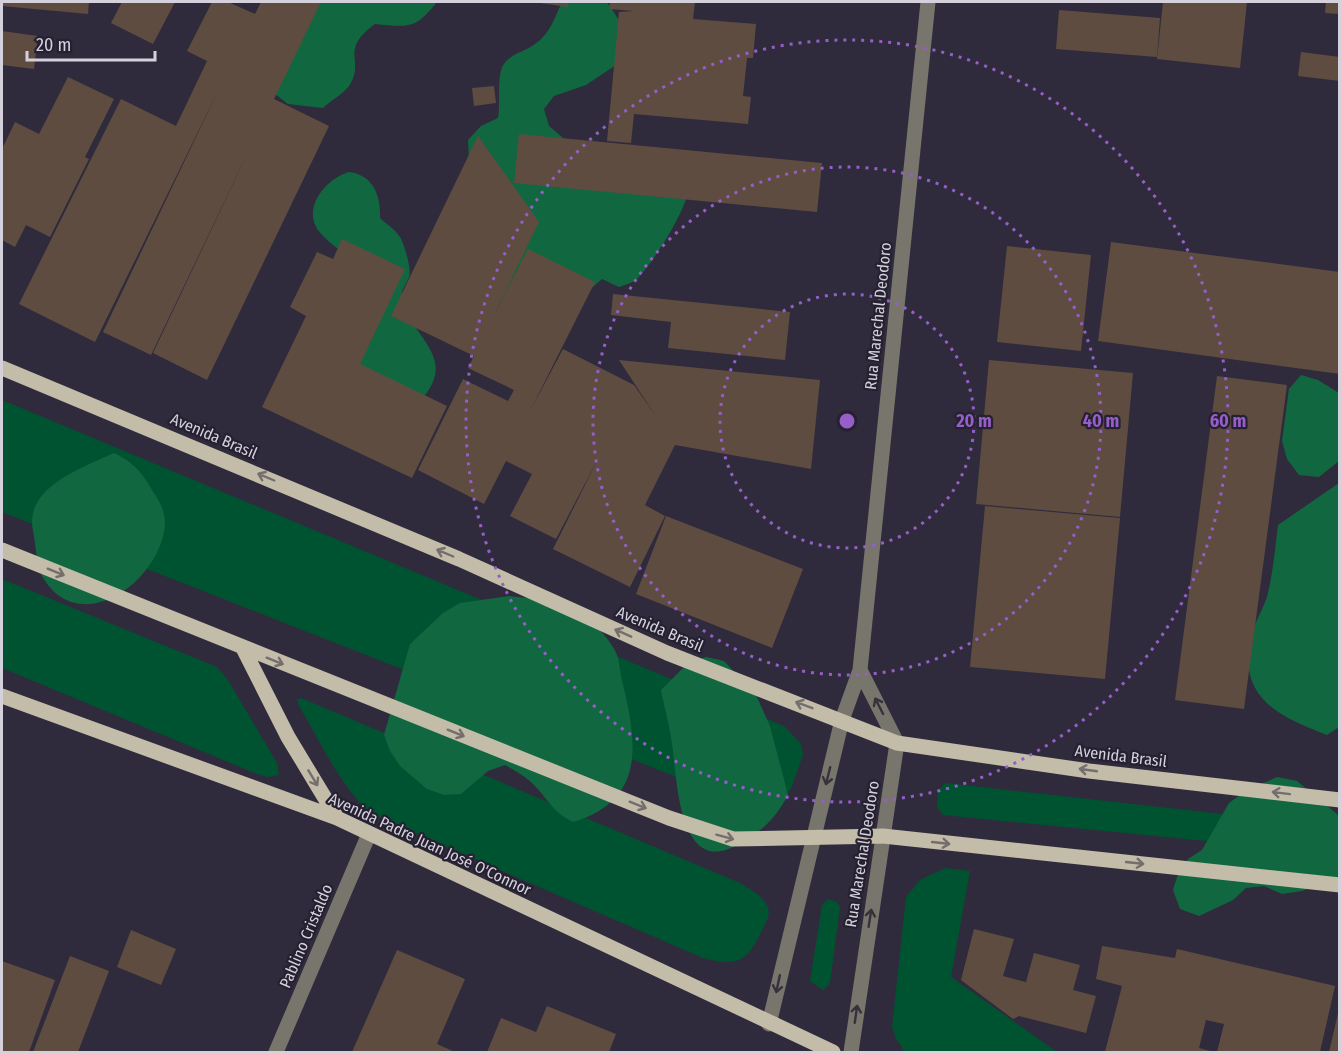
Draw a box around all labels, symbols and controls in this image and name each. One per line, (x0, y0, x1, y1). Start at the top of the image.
scale bar (27, 24, 154, 62)
text: 20 m (36, 34, 71, 56)
street label: Rua Marechal Deodoro (861, 241, 895, 391)
street label: Avenida Brasil (168, 409, 260, 463)
text: 20 m (955, 410, 992, 432)
text: 40 m (1083, 410, 1119, 432)
text: 60 m (1210, 410, 1246, 432)
centre of rings (837, 411, 857, 431)
one-way arrow (257, 471, 275, 482)
one-way arrow (437, 547, 455, 558)
one-way arrow (46, 567, 64, 578)
street label: Avenida Brasil (614, 602, 706, 656)
one-way arrow (614, 627, 633, 638)
one-way arrow (265, 656, 284, 667)
one-way arrow (872, 698, 884, 716)
one-way arrow (795, 699, 814, 710)
one-way arrow (447, 728, 465, 739)
street label: Avenida Brasil (1074, 741, 1168, 771)
one-way arrow (1078, 765, 1098, 776)
one-way arrow (822, 766, 834, 785)
one-way arrow (307, 769, 319, 786)
street label: Rua Marechal Deodoro (841, 779, 883, 929)
one-way arrow (1272, 787, 1292, 798)
street label: Avenida Padre Juan José O'Connor (326, 789, 535, 900)
one-way arrow (628, 800, 646, 811)
one-way arrow (715, 831, 734, 843)
one-way arrow (931, 837, 951, 848)
one-way arrow (1125, 858, 1145, 869)
street label: Pablino Cristaldo (276, 881, 336, 991)
one-way arrow (865, 909, 876, 929)
one-way arrow (772, 974, 783, 993)
one-way arrow (851, 1005, 862, 1025)

